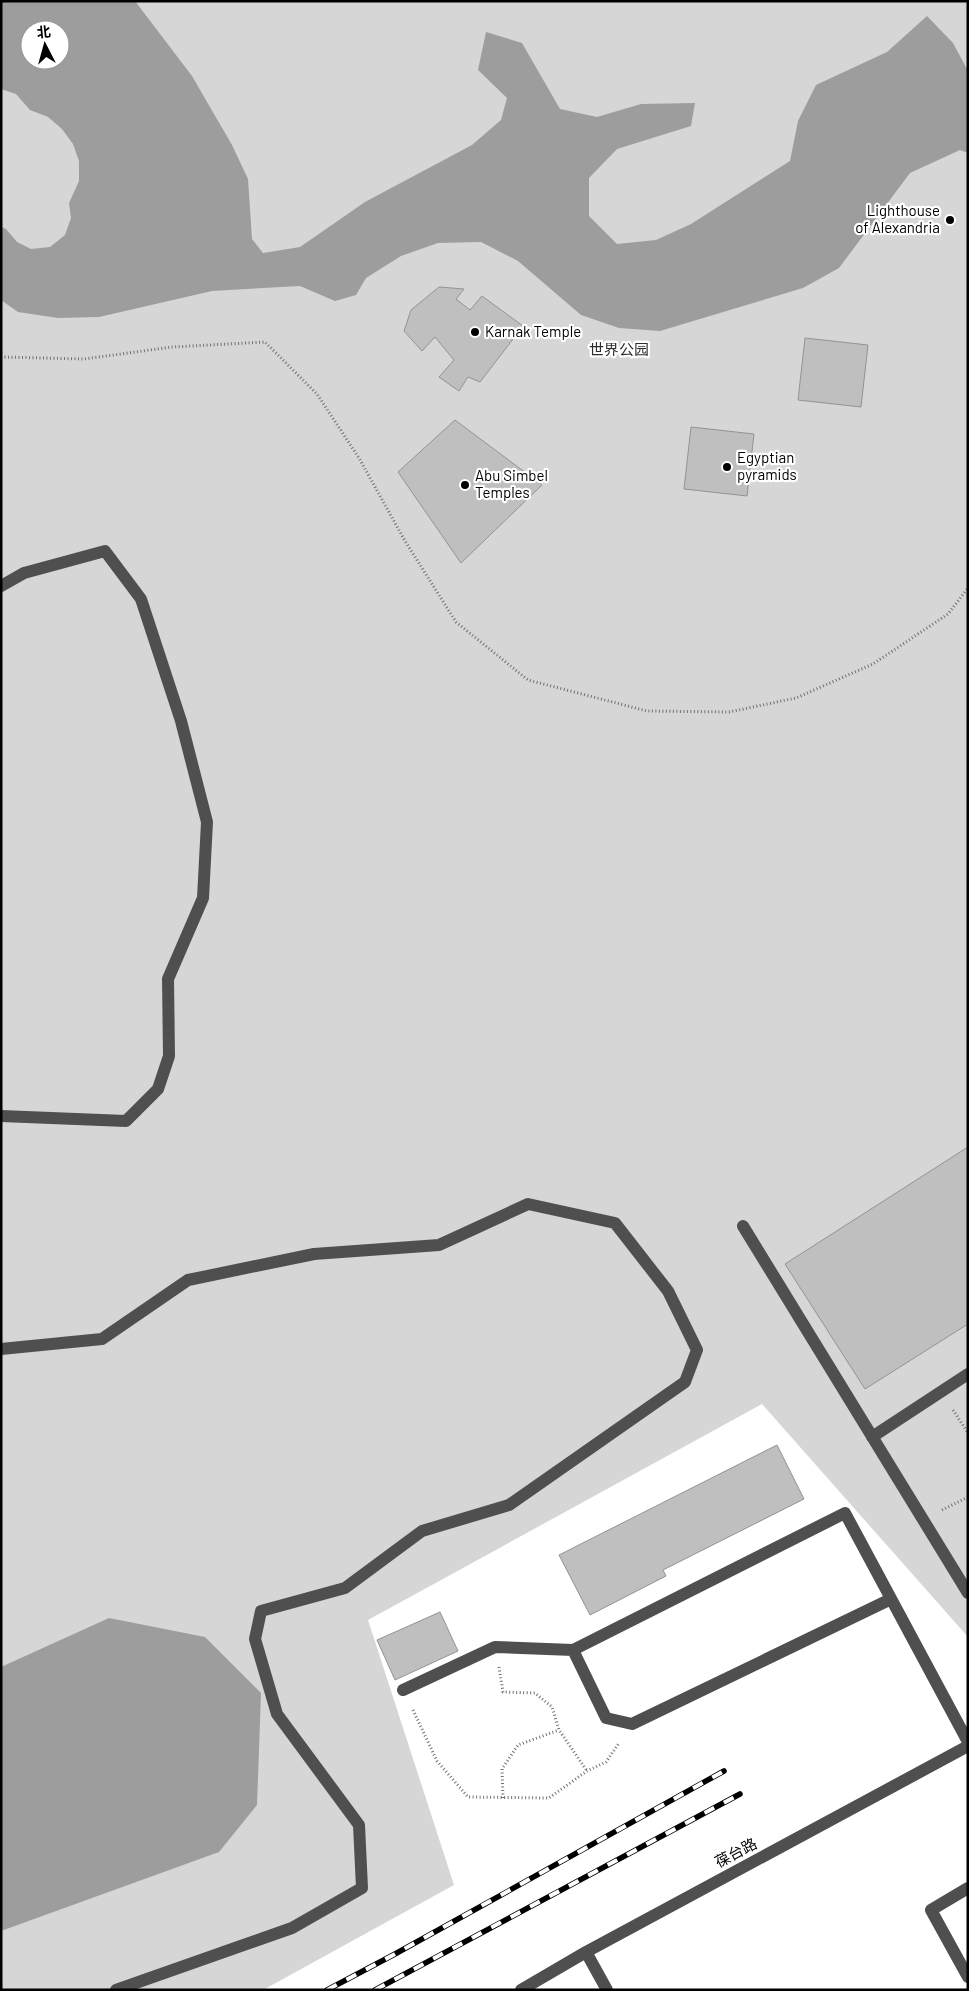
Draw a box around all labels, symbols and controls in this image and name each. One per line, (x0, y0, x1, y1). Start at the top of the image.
north arrow (20, 20, 70, 70)
text: 北 (36, 22, 51, 41)
place label: Lighthouse of Alexandria (855, 201, 940, 236)
marker: Lighthouse of Alexandria (944, 214, 956, 226)
place label: Karnak Temple (485, 322, 581, 340)
marker: Karnak Temple (469, 326, 481, 338)
park label: 世界公园 (589, 340, 649, 358)
place label: Egyptian pyramids (737, 448, 797, 483)
marker: Egyptian pyramids (721, 461, 733, 473)
place label: Abu Simbel Temples (475, 466, 548, 501)
marker: Abu Simbel Temples (459, 479, 471, 491)
street label: 葆台路 (711, 1834, 760, 1871)

